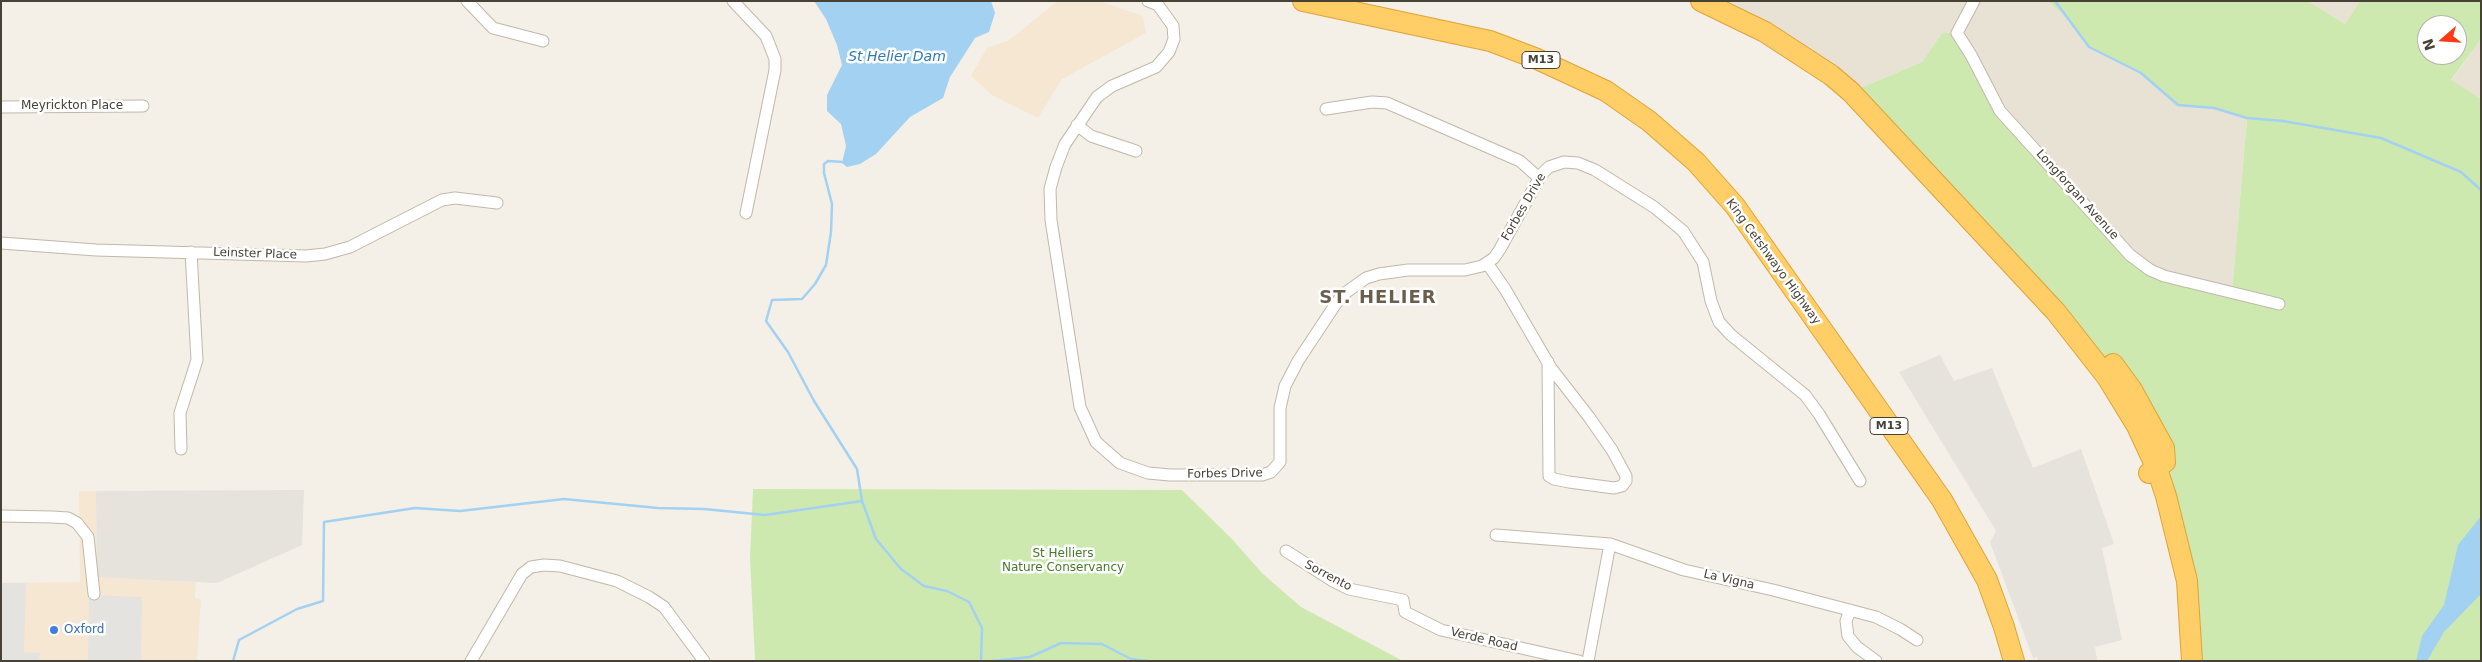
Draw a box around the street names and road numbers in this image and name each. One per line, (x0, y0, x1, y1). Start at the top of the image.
road number: M13 (1522, 52, 1560, 68)
street label: Meyrickton Place (21, 99, 123, 113)
street label: Longforgan Avenue (2033, 147, 2121, 243)
street label: Forbes Drive (1499, 171, 1549, 243)
street label: King Cetshwayo Highway (1723, 196, 1823, 328)
street label: Leinster Place (213, 245, 297, 263)
road number: M13 (1870, 418, 1908, 434)
street label: Forbes Drive (1187, 466, 1263, 482)
street label: Sorrento (1302, 558, 1354, 594)
street label: La Vigna (1702, 567, 1756, 593)
street label: Verde Road (1449, 625, 1519, 655)

